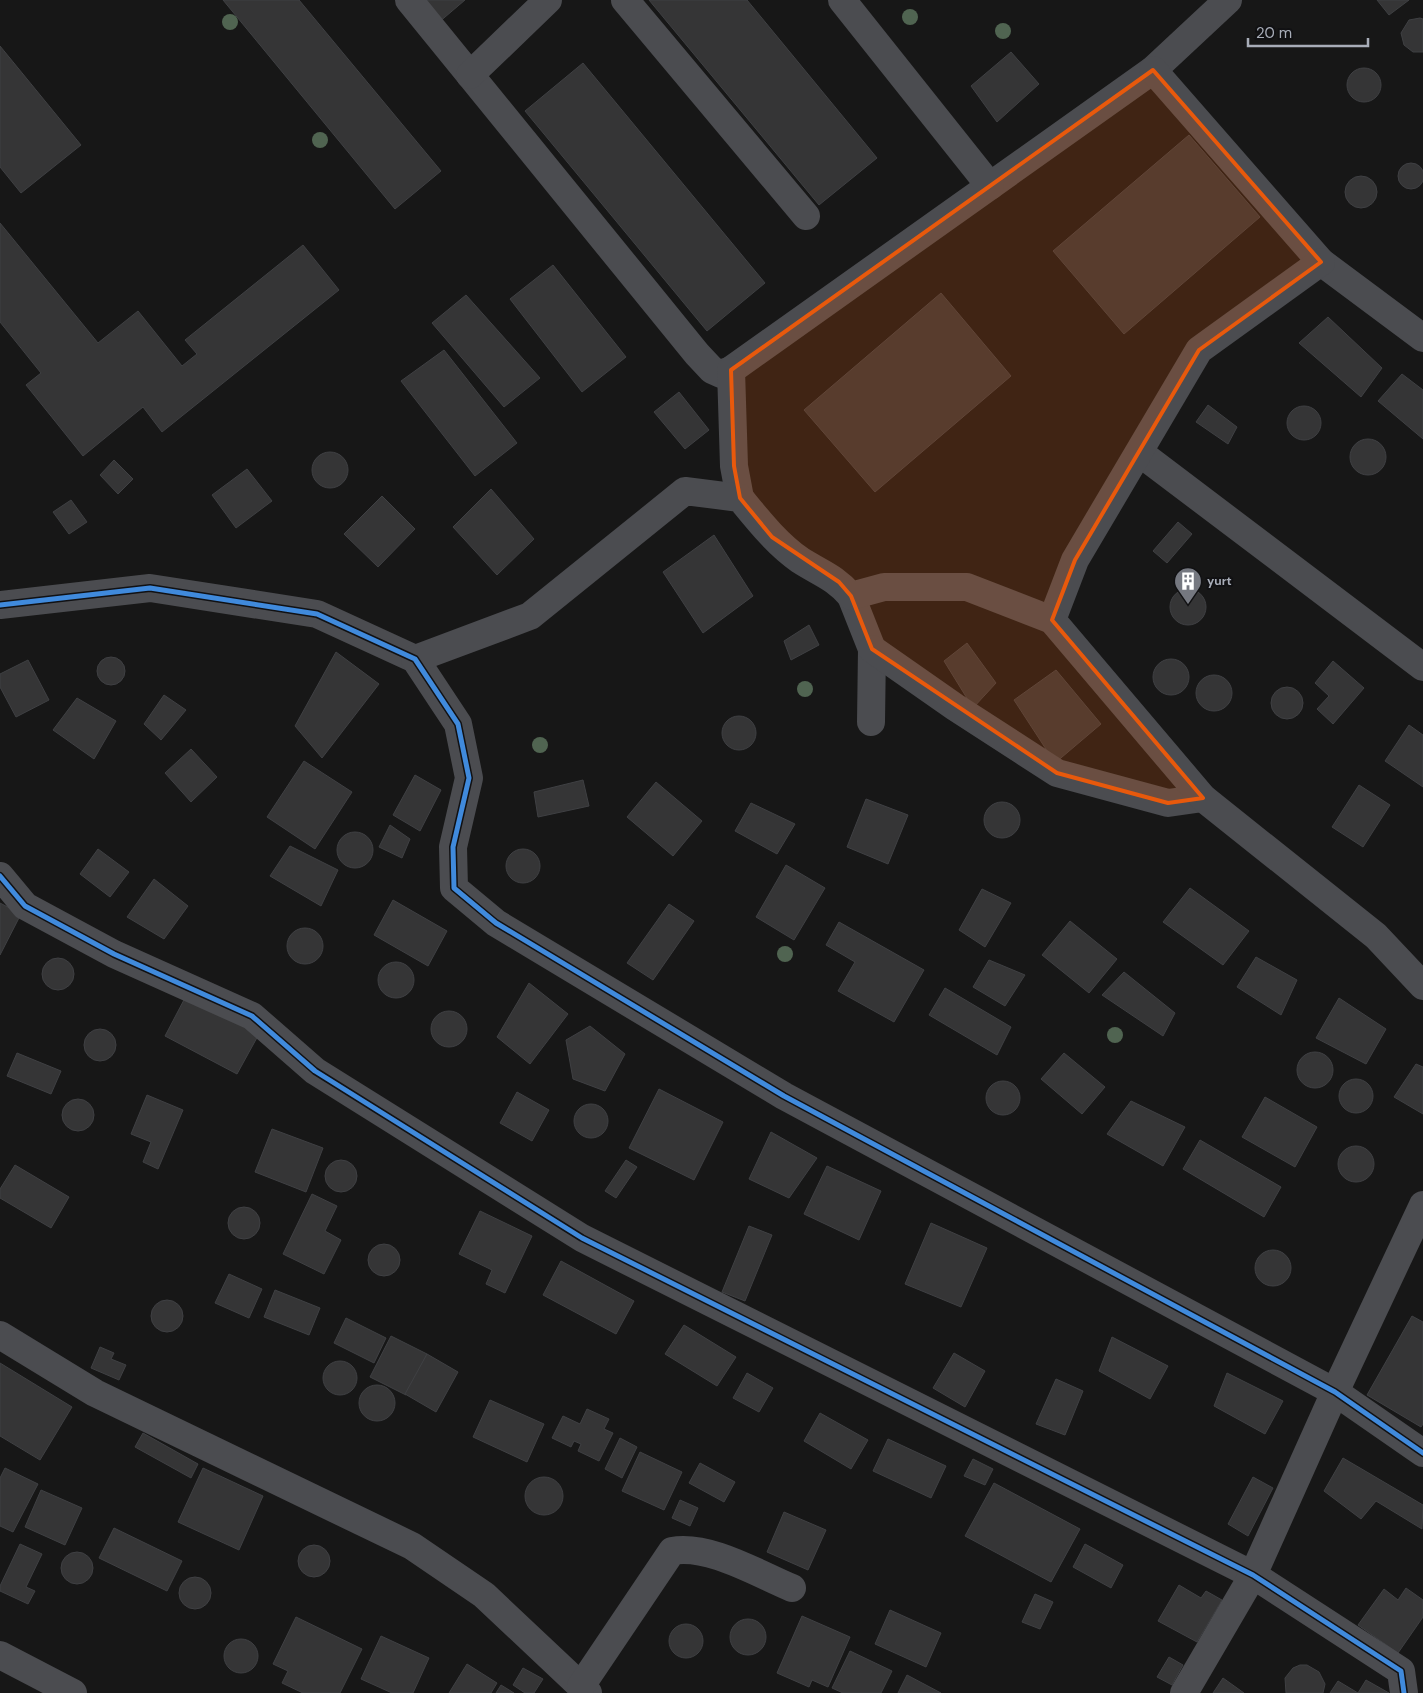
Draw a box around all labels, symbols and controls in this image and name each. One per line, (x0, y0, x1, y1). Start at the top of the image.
scale bar (1248, 15, 1368, 47)
text: 20 m (1256, 23, 1292, 43)
building icon: yurt (1173, 566, 1203, 605)
place label: yurt (1207, 573, 1232, 589)

